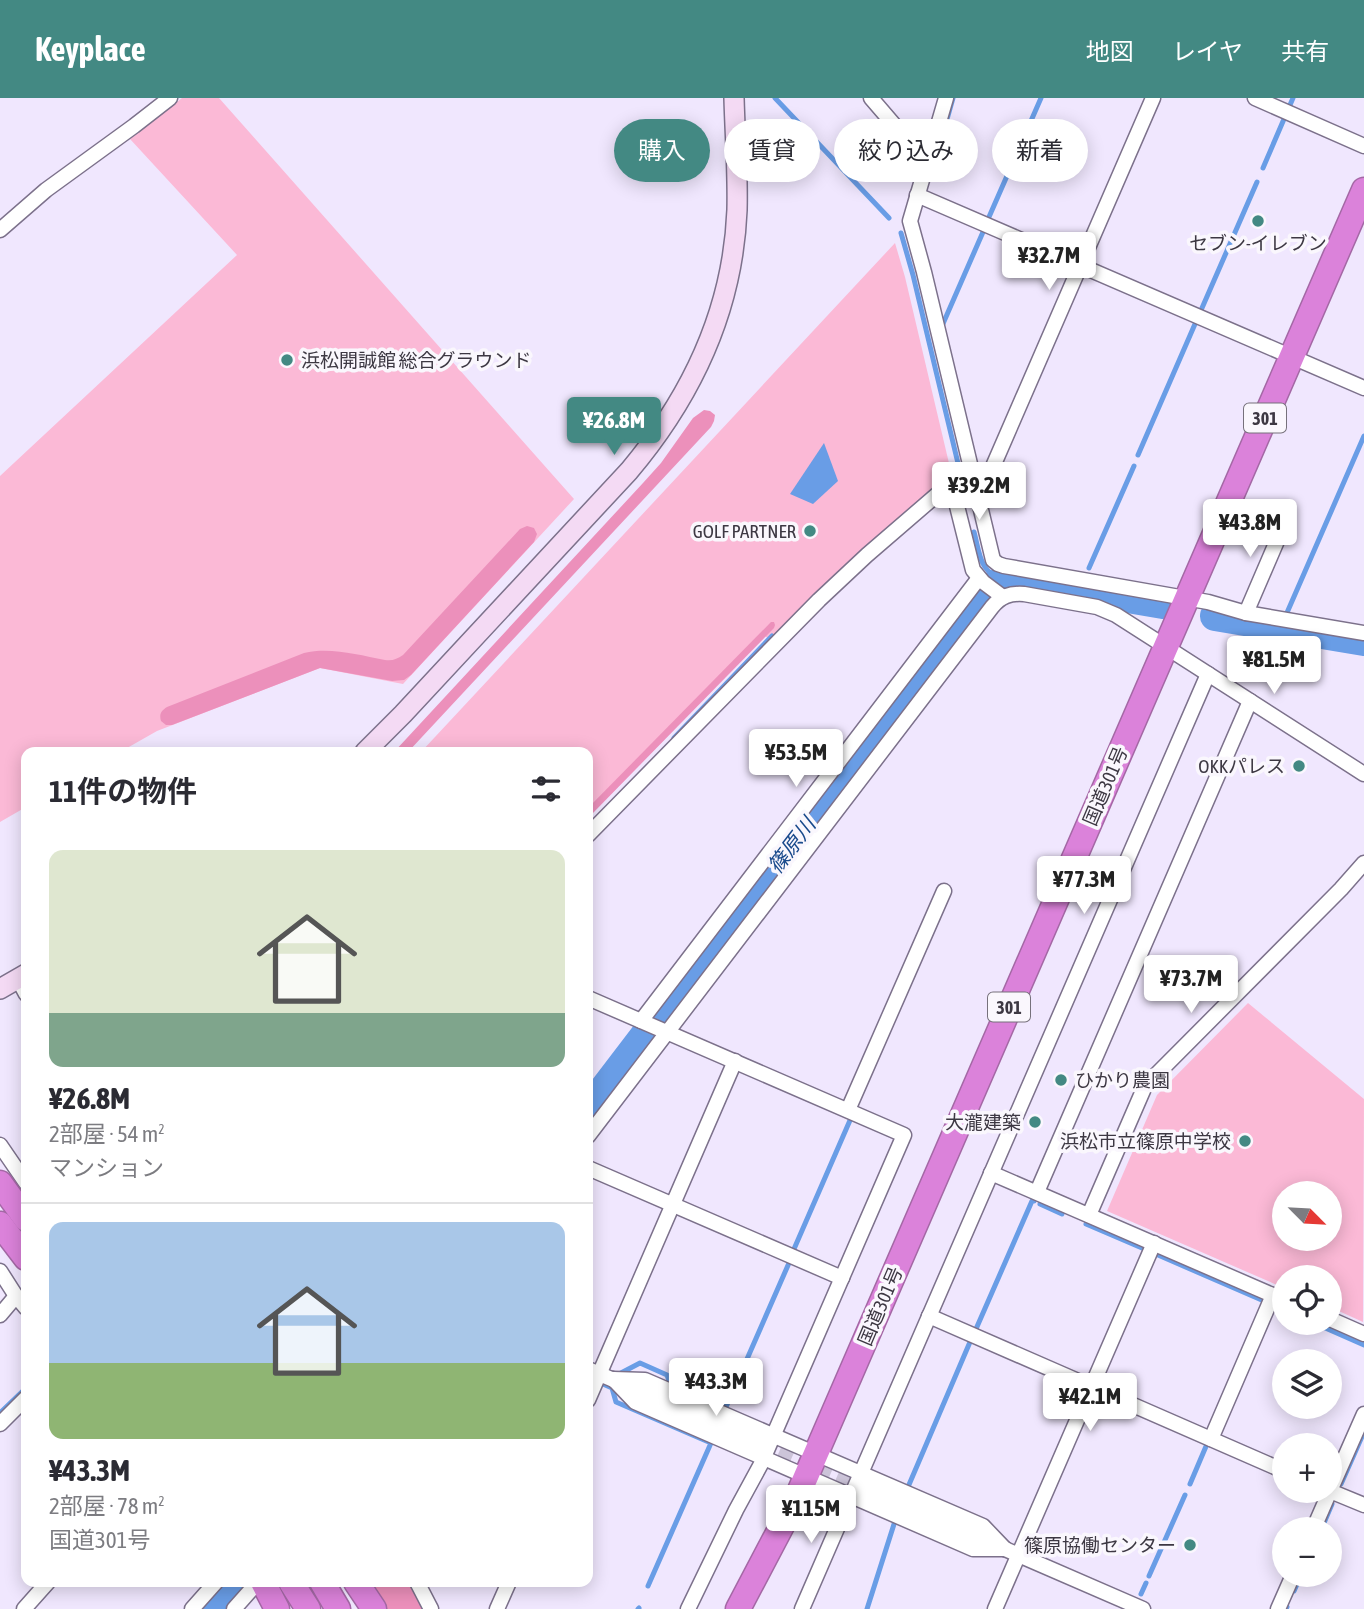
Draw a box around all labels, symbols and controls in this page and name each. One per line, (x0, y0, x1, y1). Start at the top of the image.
text: Keyplace (35, 30, 146, 68)
text: 地図 (1086, 38, 1134, 65)
text: レイヤ (1172, 38, 1243, 65)
text: 共有 (1281, 38, 1329, 65)
chip: 購入 (614, 119, 710, 182)
chip: 賃貸 (724, 119, 820, 182)
chip: 絞り込み (834, 119, 978, 182)
chip: 新着 (992, 119, 1088, 182)
marker: セブン-イレブン (1250, 213, 1266, 229)
pin: ¥32.7M (992, 232, 1106, 292)
place label: セブン-イレブン (1189, 232, 1327, 254)
text: ¥32.7M (1018, 242, 1080, 268)
place label: 浜松開誠館 総合グラウンド (301, 349, 532, 371)
marker: 浜松開誠館 総合グラウンド (279, 352, 295, 368)
pin: ¥26.8M (557, 398, 671, 457)
road number: 301 (1244, 404, 1286, 432)
text: ¥26.8M (583, 407, 645, 433)
pin: ¥39.2M (922, 462, 1036, 522)
text: ¥39.2M (948, 472, 1010, 498)
pin: ¥43.8M (1193, 500, 1307, 559)
text: ¥43.8M (1219, 509, 1281, 535)
place label: GOLF PARTNER (693, 520, 796, 542)
marker: GOLF PARTNER (802, 523, 818, 539)
pin: ¥81.5M (1217, 636, 1331, 696)
text: ¥81.5M (1243, 646, 1305, 672)
pin: ¥53.5M (739, 730, 853, 789)
text: ¥53.5M (765, 739, 827, 765)
street label: 国道301号 (1079, 743, 1131, 829)
place label: OKKパレス (1198, 755, 1285, 777)
marker: OKKパレス (1291, 758, 1307, 774)
icon: filters (527, 770, 565, 808)
text: 11件の物件 (49, 774, 197, 808)
water label: 篠原川 (762, 811, 821, 877)
pin: ¥77.3M (1027, 856, 1141, 916)
text: ¥77.3M (1053, 866, 1115, 892)
icon: home (244, 896, 370, 1022)
pin: ¥73.7M (1134, 956, 1248, 1015)
text: ¥73.7M (1160, 965, 1222, 991)
road number: 301 (988, 992, 1030, 1022)
place label: ひかり農園 (1075, 1069, 1170, 1091)
marker: ひかり農園 (1053, 1072, 1069, 1088)
text: ¥26.8M (49, 1081, 130, 1115)
place label: 大瀧建築 (945, 1111, 1021, 1133)
marker: 大瀧建築 (1027, 1114, 1043, 1130)
text: 2部屋 · 54 m² (49, 1121, 165, 1147)
place label: 浜松市立篠原中学校 (1060, 1130, 1231, 1152)
marker: 浜松市立篠原中学校 (1237, 1133, 1253, 1149)
text: マンション (49, 1155, 164, 1181)
north arrow (1272, 1181, 1342, 1251)
map controls (1272, 1181, 1342, 1587)
street label: 国道301号 (854, 1263, 906, 1349)
button: locate (1272, 1265, 1342, 1335)
icon: home (244, 1268, 370, 1394)
button: layers (1272, 1349, 1342, 1419)
pin: ¥43.3M (659, 1358, 773, 1418)
text: ¥43.3M (685, 1368, 747, 1394)
pin: ¥42.1M (1033, 1374, 1147, 1433)
text: ¥42.1M (1059, 1383, 1121, 1409)
button: + (1272, 1433, 1342, 1503)
text: ¥43.3M (49, 1453, 130, 1487)
pin: ¥115M (762, 1486, 860, 1545)
text: 2部屋 · 78 m² (49, 1493, 165, 1519)
text: ¥115M (782, 1495, 840, 1521)
button: − (1272, 1517, 1342, 1587)
text: 国道301号 (49, 1527, 150, 1553)
place label: 篠原協働センター (1024, 1534, 1176, 1556)
marker: 篠原協働センター (1182, 1537, 1198, 1553)

